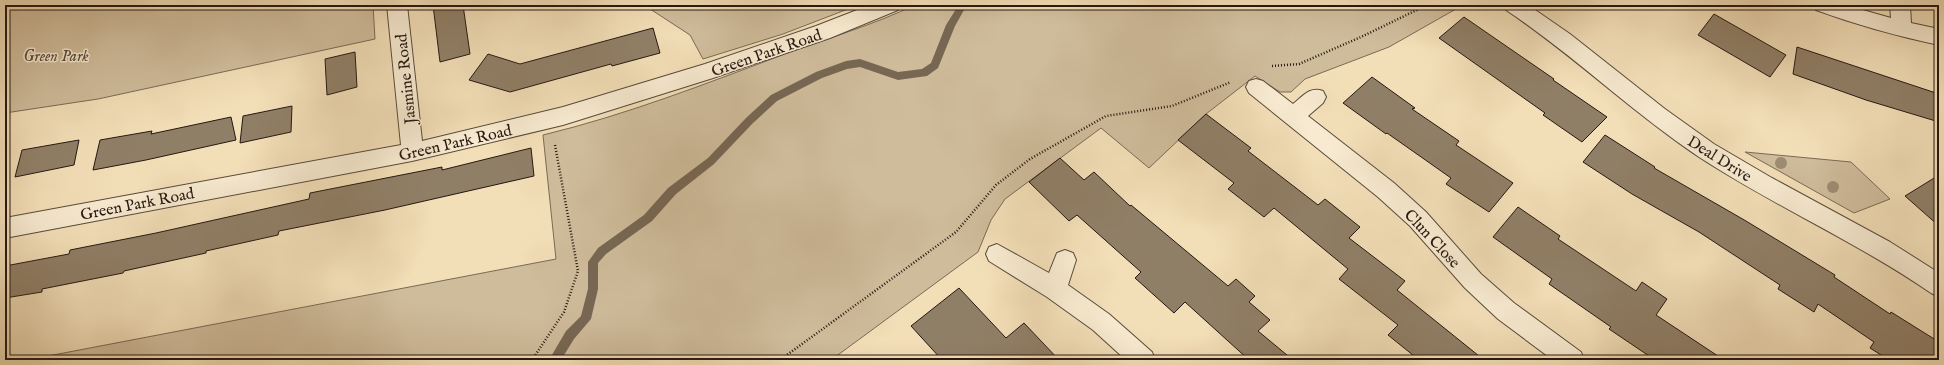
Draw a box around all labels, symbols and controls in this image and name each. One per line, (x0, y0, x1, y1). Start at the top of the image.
street label: Green Park Road (709, 25, 825, 82)
street label: Jasmine Road (392, 32, 422, 127)
park label: Green Park (23, 47, 89, 67)
street label: Green Park Road (397, 121, 514, 167)
street label: Deal Drive (1683, 132, 1755, 187)
street label: Green Park Road (79, 184, 196, 226)
street label: Clun Close (1399, 206, 1464, 273)

